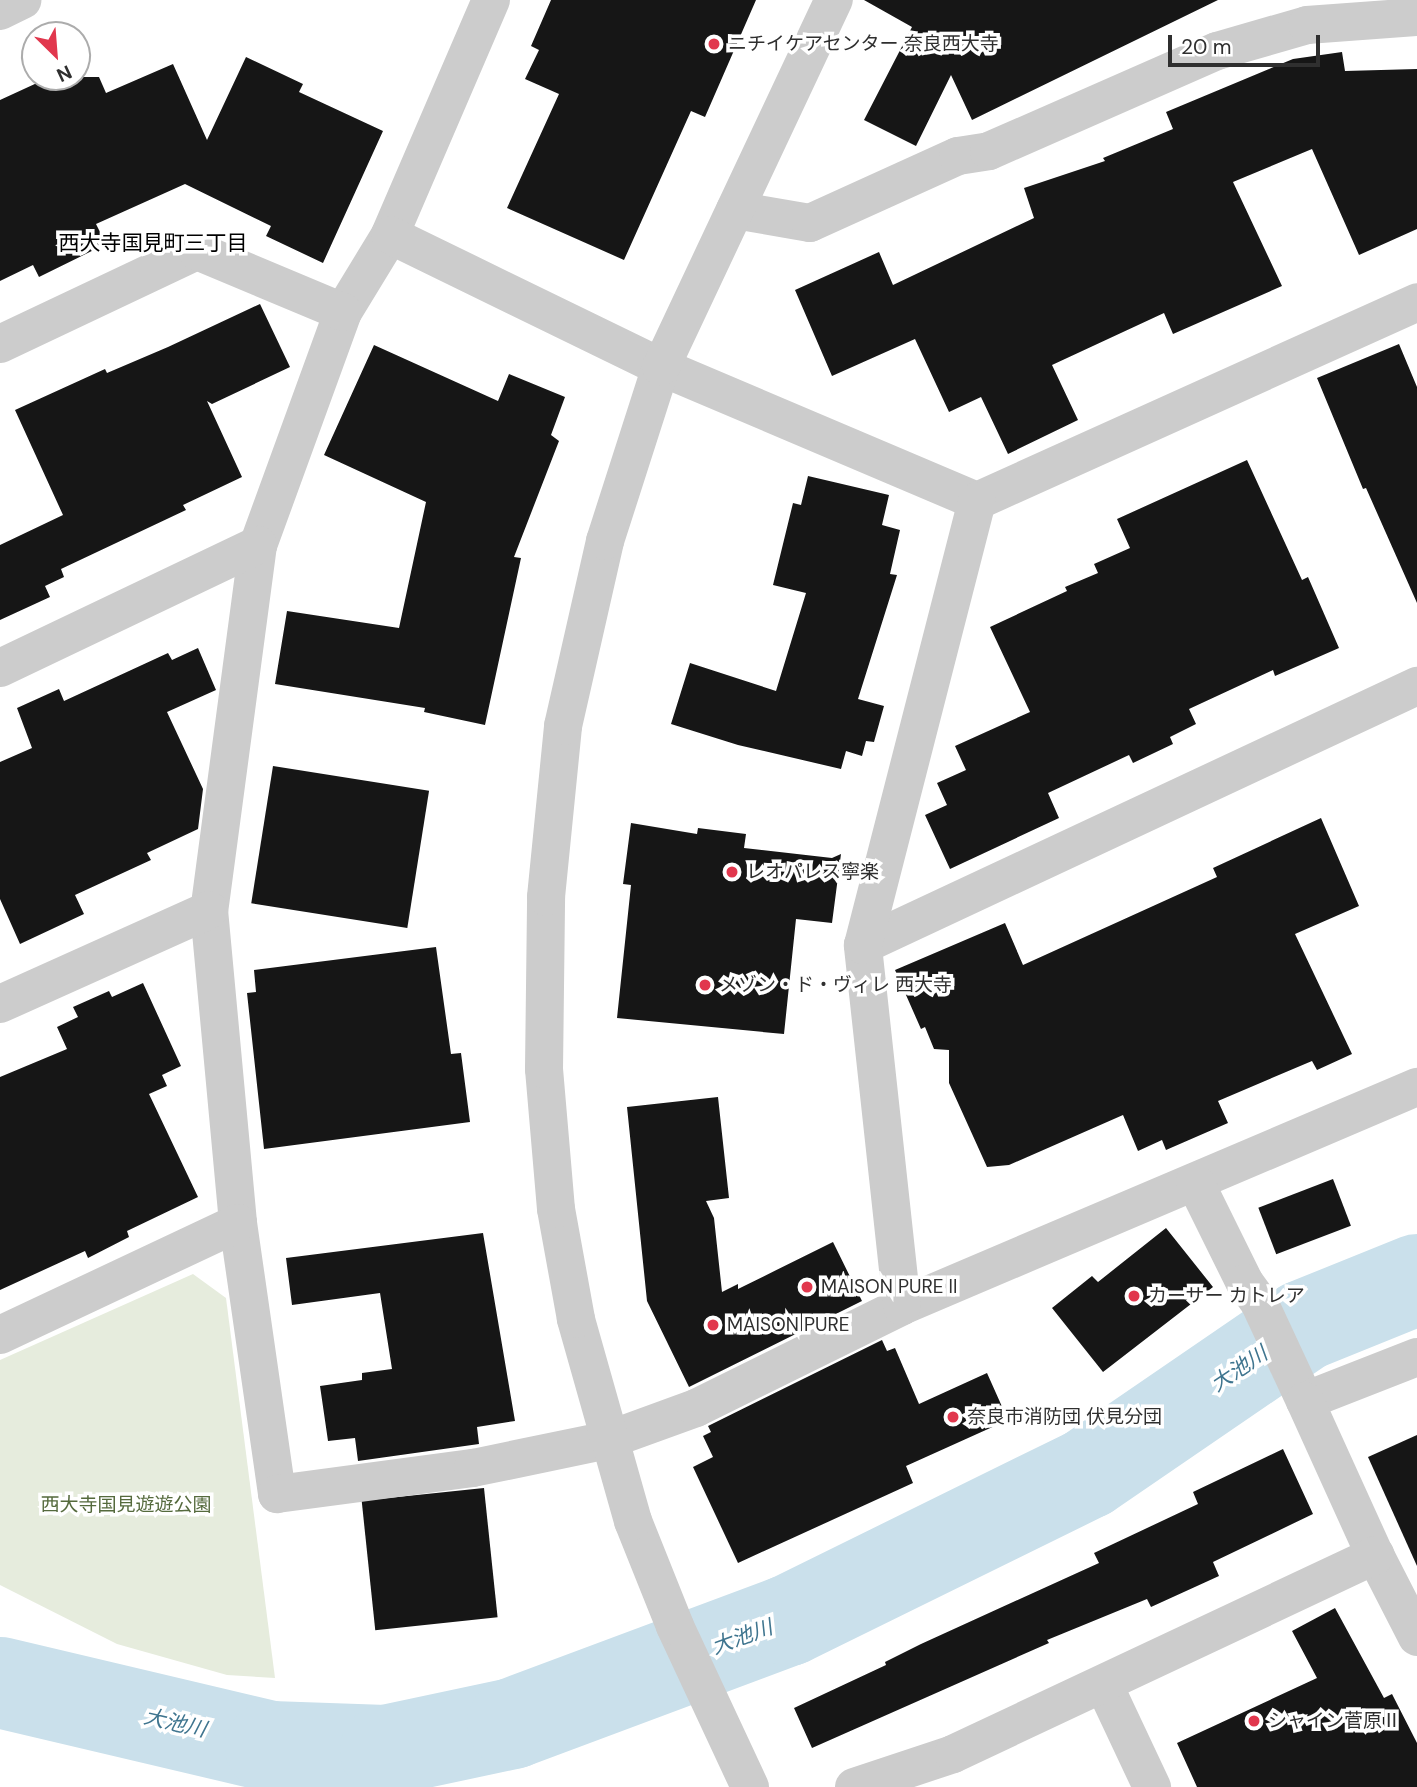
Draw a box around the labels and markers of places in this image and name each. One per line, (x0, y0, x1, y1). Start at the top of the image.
place label: ニチイケアセンター 奈良西大寺 (728, 33, 999, 55)
marker: ニチイケアセンター 奈良西大寺 (706, 36, 722, 52)
place label: レオパレス寧楽 (746, 861, 879, 883)
marker: レオパレス寧楽 (724, 864, 740, 880)
place label: メゾン・ド・ヴィレ 西大寺 (719, 974, 952, 996)
marker: メゾン・ド・ヴィレ 西大寺 (697, 977, 713, 993)
place label: MAISON PURE II (821, 1276, 957, 1298)
marker: MAISON PURE II (799, 1279, 815, 1295)
place label: カーサー カトレア (1148, 1285, 1305, 1307)
marker: カーサー カトレア (1126, 1288, 1142, 1304)
place label: MAISON PURE (727, 1314, 849, 1336)
marker: MAISON PURE (705, 1317, 721, 1333)
place label: 奈良市消防団 伏見分団 (967, 1406, 1162, 1428)
marker: 奈良市消防団 伏見分団 (945, 1409, 961, 1425)
place label: シャイン菅原Ⅱ (1268, 1710, 1401, 1732)
marker: シャイン菅原Ⅱ (1246, 1713, 1262, 1729)

